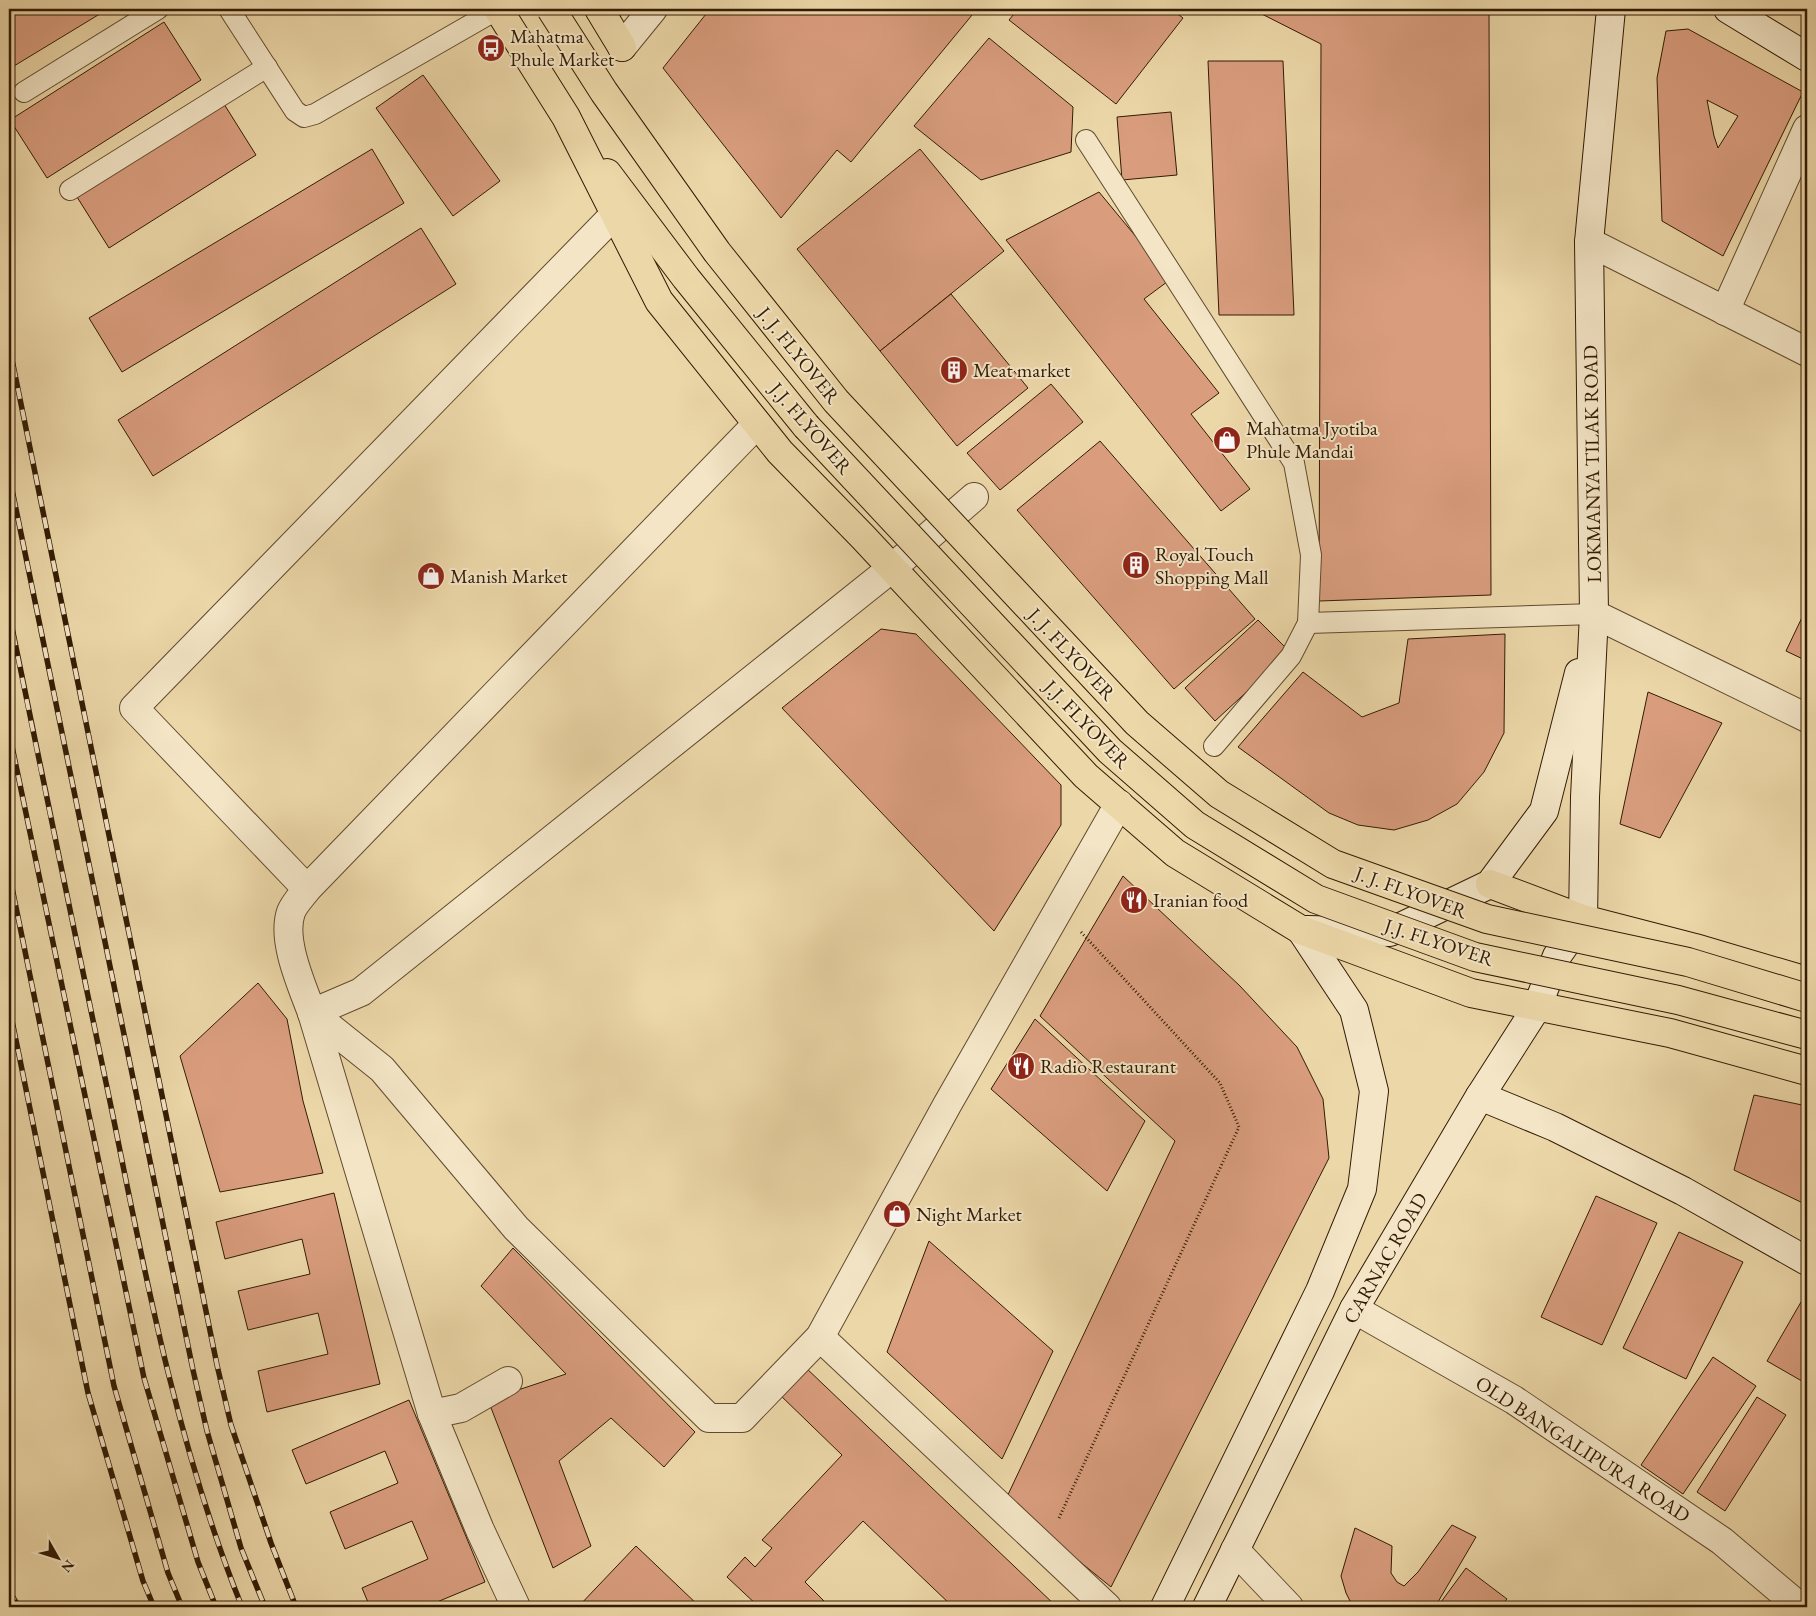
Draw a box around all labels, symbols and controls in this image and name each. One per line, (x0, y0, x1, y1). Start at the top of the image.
place label: Mahatma Phule Market (510, 23, 615, 72)
bus stop icon: Mahatma Phule Market (476, 33, 506, 63)
street label: J. J. FLYOVER (751, 300, 847, 409)
street label: LOKMANYA TILAK ROAD (1577, 345, 1607, 583)
building icon: Meat market (939, 355, 969, 385)
place label: Meat market (973, 357, 1071, 383)
street label: J.J. FLYOVER (763, 375, 859, 480)
place label: Mahatma Jyotiba Phule Mandai (1246, 415, 1378, 464)
shop icon: Mahatma Jyotiba Phule Mandai (1212, 425, 1242, 455)
place label: Royal Touch Shopping Mall (1155, 541, 1269, 590)
building icon: Royal Touch Shopping Mall (1121, 550, 1151, 580)
shop icon: Manish Market (416, 561, 446, 591)
place label: Manish Market (450, 563, 568, 589)
street label: J. J. FLYOVER (1021, 601, 1122, 706)
street label: J.J. FLYOVER (1037, 673, 1136, 774)
street label: J. J. FLYOVER (1350, 859, 1471, 925)
restaurant icon: Iranian food (1119, 885, 1149, 915)
place label: Iranian food (1153, 887, 1249, 913)
street label: J.J. FLYOVER (1379, 911, 1498, 972)
restaurant icon: Radio Restaurant (1006, 1051, 1036, 1081)
place label: Radio Restaurant (1040, 1053, 1177, 1079)
street label: CARNAC ROAD (1337, 1188, 1433, 1328)
shop icon: Night Market (882, 1199, 912, 1229)
place label: Night Market (916, 1201, 1022, 1227)
street label: OLD BANGALIPURA ROAD (1471, 1370, 1695, 1528)
north arrow (32, 1534, 82, 1584)
text: N (57, 1556, 79, 1577)

